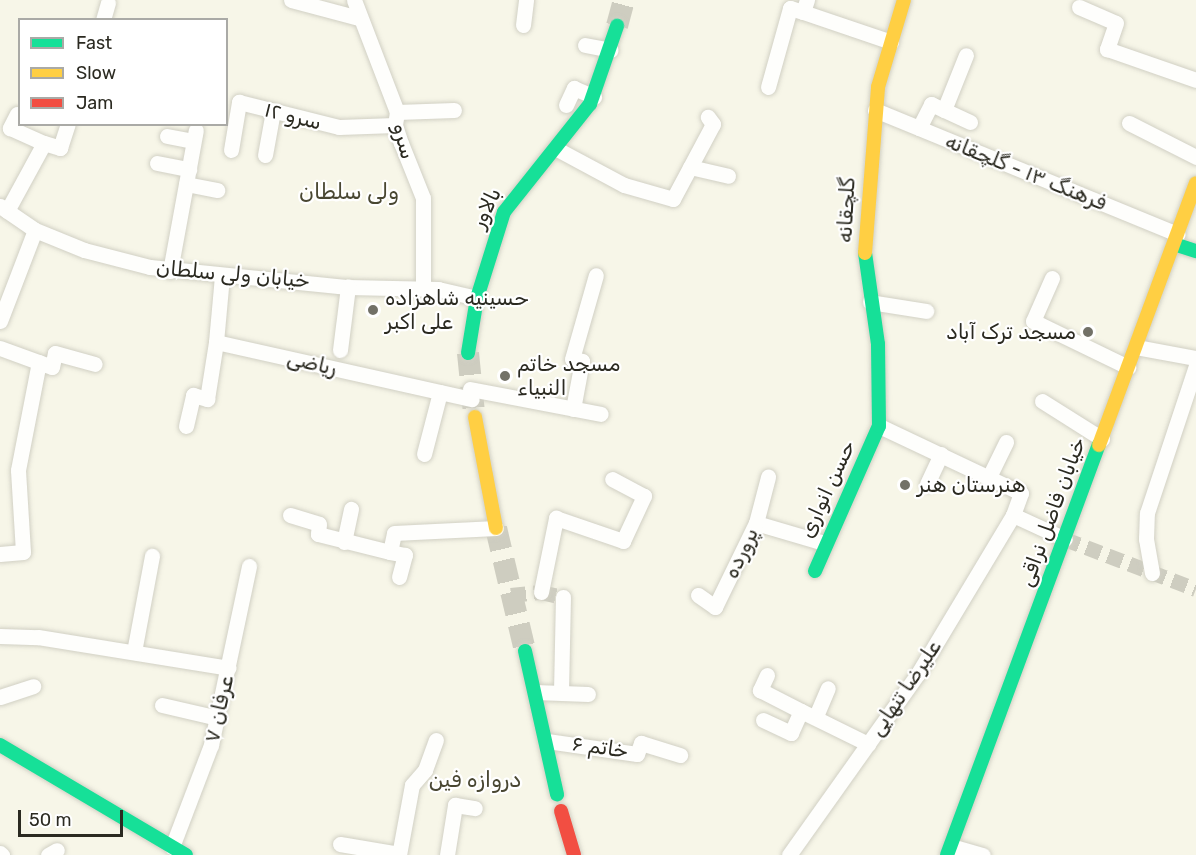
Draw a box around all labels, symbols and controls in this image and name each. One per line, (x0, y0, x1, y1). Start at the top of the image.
legend (18, 18, 228, 126)
text: Fast (76, 32, 112, 54)
text: Slow (76, 62, 116, 84)
text: Jam (76, 92, 113, 114)
street label: سرو ۱۲ (262, 97, 324, 135)
street label: سرو (387, 120, 421, 162)
street label: فرهنگ ۱۳ - گلچقانه (942, 128, 1110, 216)
street label: گلچقانه (832, 177, 860, 243)
district label: ولی سلطان (299, 179, 399, 205)
street label: بالاور (466, 184, 506, 232)
street label: خیابان ولی سلطان (155, 255, 311, 293)
place label: حسینیه شاهزاده علی اکبر (385, 285, 529, 335)
marker: حسینیه شاهزاده علی اکبر (366, 303, 380, 317)
place label: مسجد ترک آباد (946, 319, 1076, 345)
marker: مسجد ترک آباد (1081, 325, 1095, 339)
street label: ریاضی (285, 345, 339, 381)
place label: مسجد خاتم النبیاء (517, 351, 620, 401)
marker: مسجد خاتم النبیاء (498, 369, 512, 383)
street label: خیابان فاضل نراقی (1013, 434, 1091, 590)
street label: حسن انواری (793, 436, 861, 542)
place label: هنرستان هنر (917, 472, 1026, 498)
marker: هنرستان هنر (898, 478, 912, 492)
street label: پرورده (718, 524, 764, 582)
street label: علیرضا تنهایی (864, 635, 946, 741)
street label: عرفان ۷ (199, 673, 239, 745)
street label: خاتم ۶ (570, 731, 630, 763)
district label: دروازه فین (429, 767, 521, 793)
scale bar (21, 798, 126, 836)
text: 50 m (29, 809, 72, 831)

